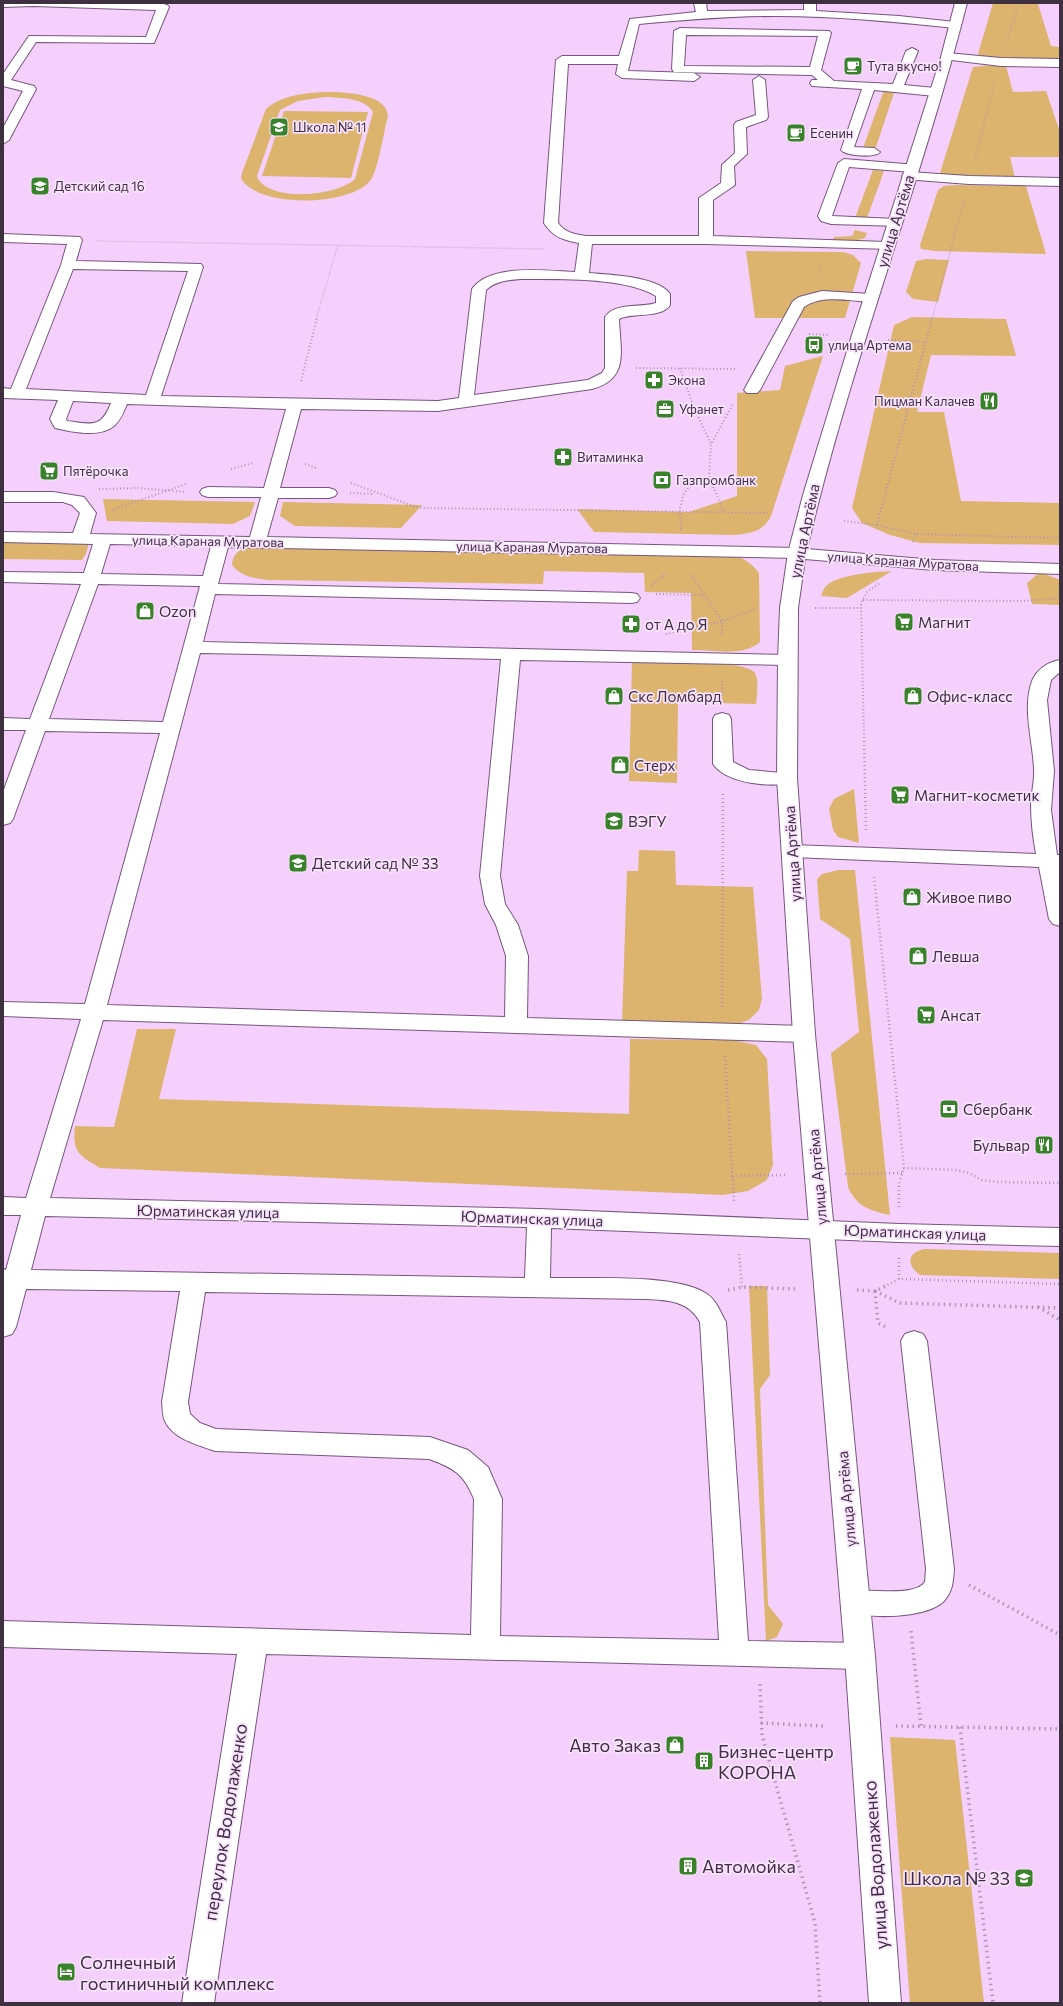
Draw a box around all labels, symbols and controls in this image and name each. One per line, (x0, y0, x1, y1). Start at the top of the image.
cafe icon: Тута вкусно! (842, 55, 864, 77)
place label: Тута вкусно! (867, 58, 942, 74)
school or university icon: Школа № 11 (268, 116, 290, 138)
place label: Школа № 11 (293, 119, 367, 135)
cafe icon: Есенин (785, 122, 807, 144)
place label: Есенин (810, 125, 853, 141)
street label: улица Артёма (872, 172, 918, 270)
school or university icon: Детский сад 16 (29, 175, 51, 197)
place label: Детский сад 16 (54, 178, 145, 194)
bus stop icon: улица Артема (803, 334, 825, 356)
place label: улица Артема (828, 337, 911, 353)
pharmacy icon: Экона (643, 369, 665, 391)
place label: Экона (668, 372, 706, 388)
restaurant icon: Пицман Калачев (978, 390, 1000, 412)
place label: Пицман Калачев (874, 393, 975, 409)
office icon: Уфанет (654, 398, 676, 420)
place label: Уфанет (679, 401, 724, 417)
pharmacy icon: Витаминка (552, 446, 574, 468)
place label: Витаминка (577, 449, 644, 465)
supermarket icon: Пятёрочка (38, 460, 60, 482)
place label: Пятёрочка (63, 463, 128, 479)
bank icon: Газпромбанк (651, 469, 673, 491)
place label: Газпромбанк (676, 472, 756, 488)
street label: улица Артёма (785, 482, 823, 580)
street label: улица Караная Муратова (132, 532, 284, 550)
street label: улица Караная Муратова (456, 538, 608, 556)
street label: улица Караная Муратова (827, 548, 979, 574)
shop icon: Ozon (134, 600, 156, 622)
place label: Ozon (159, 602, 196, 620)
supermarket icon: Магнит (893, 611, 915, 633)
pharmacy icon: от А до Я (620, 613, 642, 635)
place label: Магнит (918, 613, 971, 631)
place label: от А до Я (645, 615, 708, 633)
shop icon: Скс Ломбард (603, 685, 625, 707)
shop icon: Офис-класс (902, 685, 924, 707)
place label: Скс Ломбард (628, 687, 722, 705)
place label: Офис-класс (927, 687, 1013, 705)
shop icon: Стерх (609, 754, 631, 776)
place label: Стерх (634, 756, 675, 774)
supermarket icon: Магнит-косметик (889, 784, 911, 806)
place label: Магнит-косметик (914, 786, 1039, 804)
street label: улица Артёма (780, 805, 804, 903)
school or university icon: ВЭГУ (603, 810, 625, 832)
place label: ВЭГУ (628, 812, 667, 830)
school or university icon: Детский сад № 33 (287, 852, 309, 874)
place label: Детский сад № 33 (312, 854, 439, 872)
shop icon: Живое пиво (901, 886, 923, 908)
place label: Живое пиво (926, 888, 1012, 906)
shop icon: Левша (907, 945, 929, 967)
place label: Левша (932, 947, 979, 965)
supermarket icon: Ансат (915, 1004, 937, 1026)
place label: Ансат (940, 1006, 981, 1024)
bank icon: Сбербанк (938, 1098, 960, 1120)
place label: Сбербанк (963, 1100, 1033, 1118)
street label: улица Артёма (804, 1128, 830, 1226)
restaurant icon: Бульвар (1033, 1134, 1055, 1156)
place label: Бульвар (973, 1136, 1030, 1154)
street label: Юрматинская улица (137, 1201, 279, 1221)
street label: Юрматинская улица (460, 1207, 604, 1229)
street label: Юрматинская улица (843, 1221, 987, 1243)
street label: улица Артёма (833, 1450, 859, 1548)
street label: переулок Водолаженко (199, 1722, 251, 1922)
place label: Авто Заказ (569, 1734, 661, 1756)
shop icon: Авто Заказ (664, 1734, 686, 1756)
place label: Бизнес-центр КОРОНА (718, 1740, 834, 1783)
building icon: Бизнес-центр КОРОНА (693, 1750, 715, 1772)
street label: улица Водолаженко (858, 1780, 892, 1950)
building icon: Автомойка (677, 1855, 699, 1877)
place label: Автомойка (702, 1855, 796, 1877)
place label: Школа № 33 (903, 1867, 1010, 1889)
school or university icon: Школа № 33 (1013, 1867, 1035, 1889)
place label: Солнечный гостиничный комплекс (80, 1951, 275, 1994)
hotel icon: Солнечный гостиничный комплекс (55, 1961, 77, 1983)

